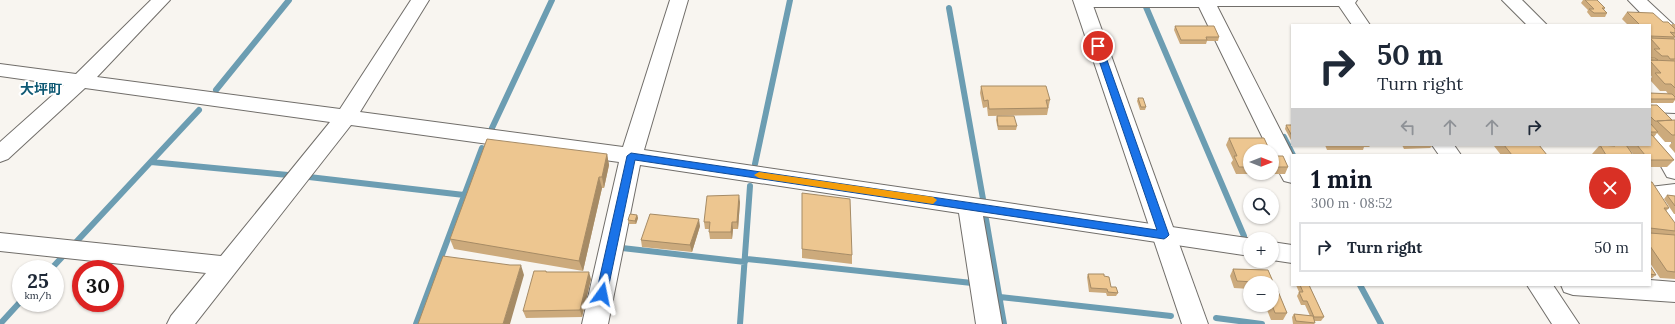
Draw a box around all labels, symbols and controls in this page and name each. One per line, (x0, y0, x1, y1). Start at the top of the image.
pin (1081, 29, 1115, 63)
icon: arrive (1087, 35, 1109, 57)
text: 50 m (1377, 37, 1443, 73)
icon: right (1311, 40, 1363, 92)
text: Turn right (1377, 72, 1463, 95)
district label: 大坪町 (20, 80, 62, 98)
icon: left (1397, 116, 1419, 138)
icon: ahead (1439, 116, 1461, 138)
icon: ahead (1481, 116, 1503, 138)
icon: right (1523, 116, 1545, 138)
north arrow (1243, 144, 1279, 180)
map controls (1243, 144, 1279, 312)
text: 1 min (1311, 164, 1372, 195)
button: close (1589, 167, 1631, 209)
button: search (1243, 188, 1279, 224)
text: 300 m · 08:52 (1311, 195, 1392, 212)
button: + (1243, 232, 1279, 268)
icon: right (1313, 236, 1335, 258)
text: Turn right (1347, 238, 1423, 257)
text: 50 m (1594, 238, 1629, 257)
speed limit sign: 30 (72, 260, 124, 312)
text: 25 (27, 268, 49, 293)
position arrow (581, 273, 623, 315)
button: − (1243, 276, 1279, 312)
text: km/h (24, 289, 52, 302)

